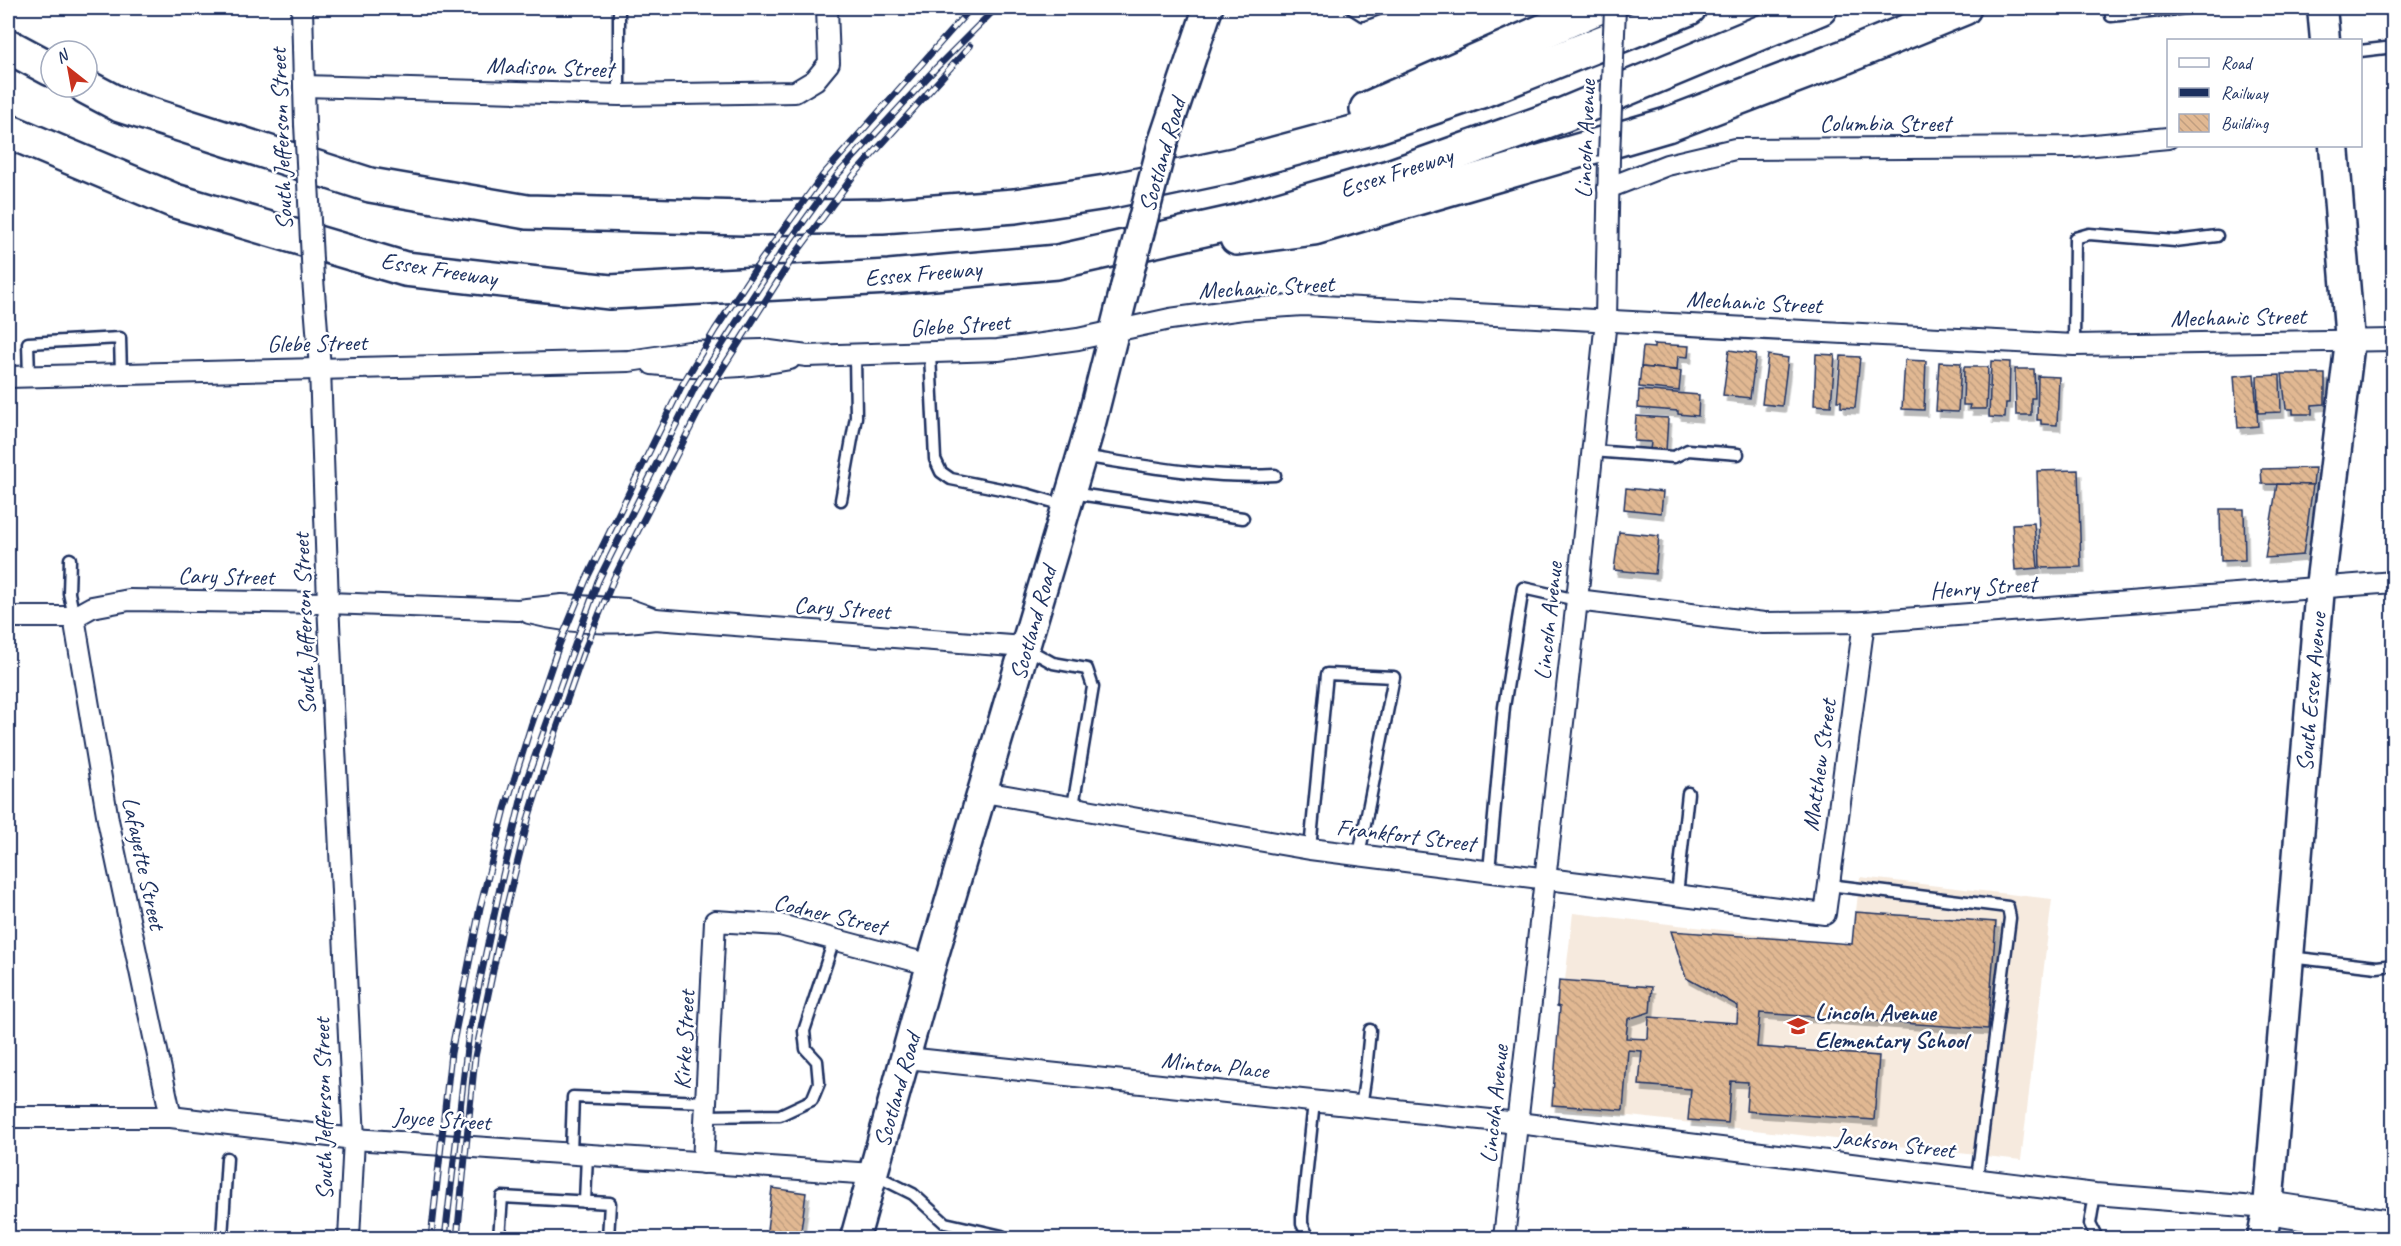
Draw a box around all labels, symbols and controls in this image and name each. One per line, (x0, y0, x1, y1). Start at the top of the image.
north arrow (39, 39, 99, 99)
legend (2167, 39, 2362, 147)
text: N (52, 44, 74, 68)
street label: South Jefferson Street (263, 45, 299, 231)
street label: Madison Street (486, 50, 617, 84)
text: Road (2221, 52, 2254, 74)
street label: Lincoln Avenue (1568, 77, 1602, 199)
text: Railway (2221, 82, 2269, 104)
street label: Scotland Road (1131, 91, 1194, 215)
street label: Columbia Street (1820, 108, 1954, 138)
text: Building (2221, 112, 2270, 134)
street label: Essex Freeway (1336, 139, 1458, 204)
street label: Essex Freeway (379, 245, 501, 293)
street label: Essex Freeway (863, 253, 984, 293)
street label: Mechanic Street (1198, 268, 1337, 306)
street label: Mechanic Street (1686, 283, 1825, 321)
street label: Mechanic Street (2170, 301, 2308, 333)
street label: Glebe Street (909, 306, 1013, 343)
street label: Glebe Street (267, 327, 369, 359)
street label: South Jefferson Street (286, 530, 322, 716)
street label: Lincoln Avenue (1527, 558, 1569, 682)
street label: Scotland Road (1002, 559, 1065, 683)
street label: Cary Street (178, 560, 276, 592)
street label: Henry Street (1929, 568, 2040, 606)
street label: Cary Street (793, 590, 893, 626)
street label: South Essex Avenue (2289, 609, 2333, 773)
street label: Matthew Street (1795, 695, 1843, 833)
street label: Lafayette Street (115, 794, 173, 934)
street label: Frankfort Street (1335, 812, 1480, 859)
street label: Codner Street (771, 886, 892, 942)
street label: Kirke Street (666, 987, 702, 1090)
place label: Lincoln Avenue Elementary School (1815, 997, 1972, 1055)
school or university icon: Lincoln Avenue Elementary School (1786, 1014, 1810, 1038)
street label: South Jefferson Street (306, 1016, 340, 1200)
street label: Scotland Road (866, 1026, 929, 1150)
street label: Lincoln Avenue (1473, 1041, 1515, 1165)
street label: Minton Place (1160, 1044, 1272, 1086)
street label: Joyce Street (391, 1101, 494, 1138)
street label: Jackson Street (1833, 1121, 1958, 1165)

